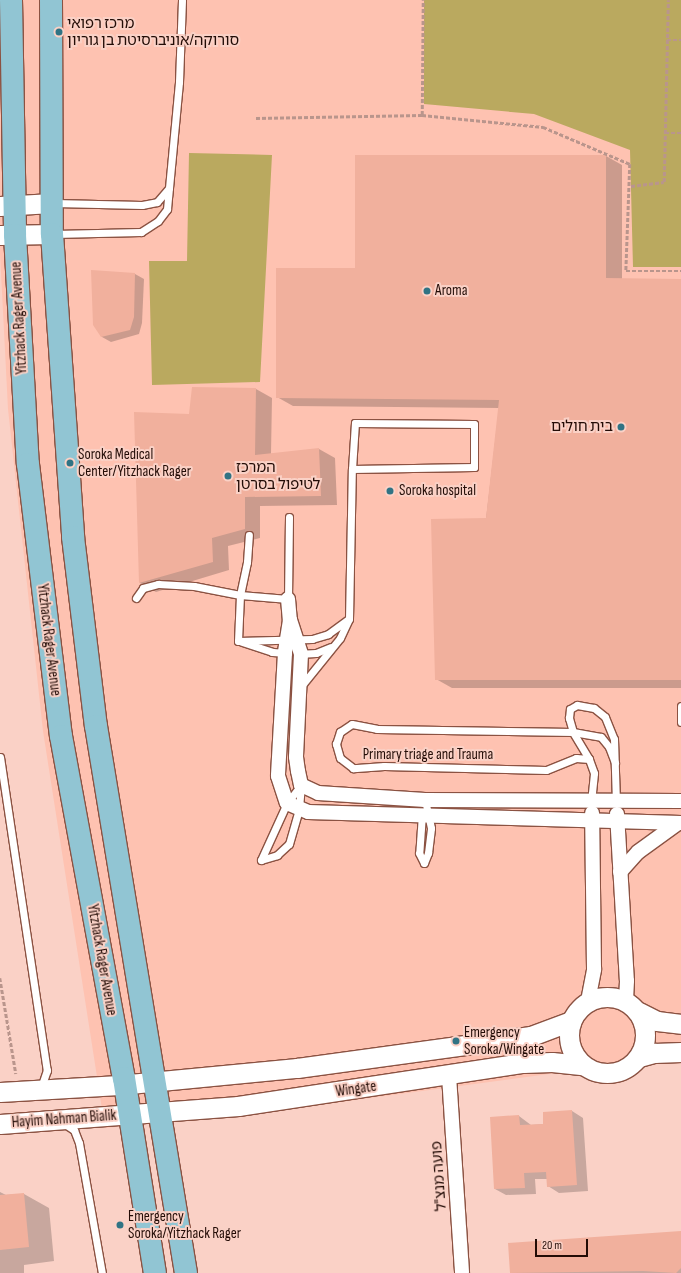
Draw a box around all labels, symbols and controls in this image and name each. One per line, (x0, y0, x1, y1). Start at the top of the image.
place label: מרכז רפואי סורוקה/אוניברסיטת בן גוריון (67, 14, 239, 49)
marker: מרכז רפואי סורוקה/אוניברסיטת בן גוריון (54, 27, 64, 37)
street label: Yitzhack Rager Avenue (7, 261, 31, 375)
place label: Aroma (435, 282, 467, 300)
marker: Aroma (422, 286, 432, 296)
place label: בית חולים (551, 418, 613, 436)
marker: בית חולים (616, 422, 626, 432)
place label: Soroka Medical Center/Yitzhack Rager (78, 445, 191, 480)
marker: Soroka Medical Center/Yitzhack Rager (65, 458, 75, 468)
place label: המרכז לטיפול בסרטן (236, 458, 320, 493)
marker: המרכז לטיפול בסרטן (223, 471, 233, 481)
place label: Soroka hospital (399, 482, 476, 500)
marker: Soroka hospital (384, 485, 396, 497)
street label: Yitzhack Rager Avenue (33, 583, 65, 697)
street label: Primary triage and Trauma (363, 746, 493, 764)
street label: Yitzhack Rager Avenue (83, 903, 121, 1017)
place label: Emergency Soroka/Wingate (464, 1023, 544, 1058)
marker: Emergency Soroka/Wingate (451, 1036, 461, 1046)
street label: Wingate (334, 1077, 378, 1101)
street label: Hayim Nahman Bialik (11, 1106, 117, 1132)
street label: פועה מנצ"ל (428, 1140, 450, 1212)
place label: Emergency Soroka/Yitzhack Rager (128, 1207, 241, 1242)
marker: Emergency Soroka/Yitzhack Rager (115, 1220, 125, 1230)
scale bar (537, 1231, 590, 1257)
text: 20 m (542, 1238, 562, 1253)

